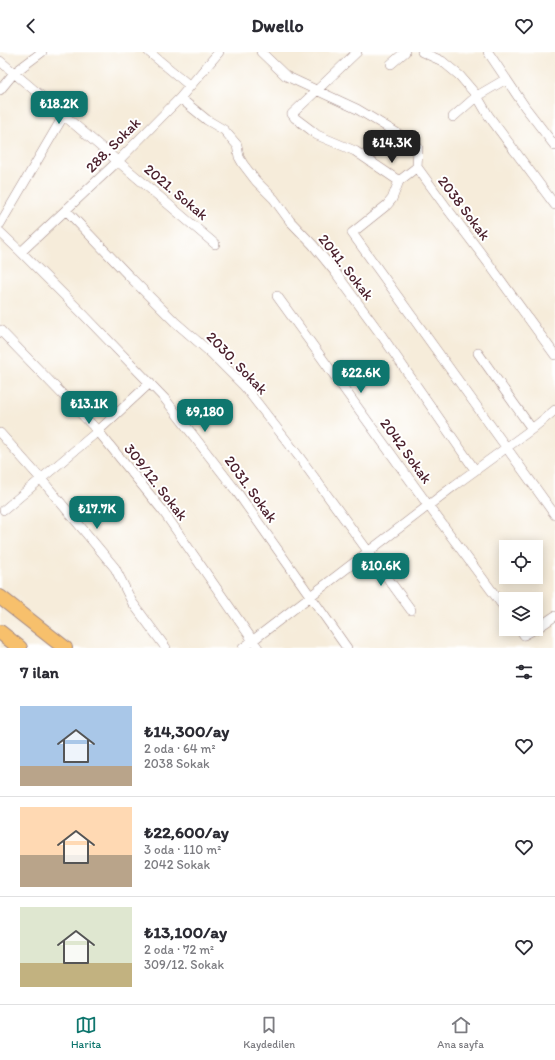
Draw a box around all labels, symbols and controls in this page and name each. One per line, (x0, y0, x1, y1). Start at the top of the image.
icon: back (20, 15, 42, 37)
text: Dwello (251, 15, 304, 37)
icon: heart (513, 15, 535, 37)
pin: ₺18.2K (26, 91, 92, 125)
text: ₺18.2K (40, 96, 78, 111)
street label: 288. Sokak (82, 114, 144, 176)
pin: ₺14.3K (359, 130, 425, 164)
text: ₺14.3K (372, 135, 412, 150)
street label: 2021. Sokak (140, 160, 212, 224)
street label: 2038 Sokak (434, 172, 494, 244)
street label: 2041. Sokak (315, 230, 378, 304)
street label: 2030. Sokak (203, 328, 272, 398)
pin: ₺22.6K (328, 360, 394, 394)
text: ₺22.6K (341, 365, 381, 380)
pin: ₺13.1K (56, 391, 122, 425)
text: ₺13.1K (70, 396, 108, 411)
pin: ₺9,180 (172, 399, 238, 433)
text: ₺9,180 (186, 404, 224, 419)
street label: 2042 Sokak (376, 415, 436, 487)
street label: 309/12. Sokak (120, 440, 192, 524)
street label: 2031. Sokak (221, 452, 281, 526)
pin: ₺17.7K (64, 496, 130, 530)
text: ₺17.7K (78, 501, 116, 516)
map controls (499, 540, 543, 636)
button: locate (499, 540, 543, 584)
pin: ₺10.6K (348, 553, 414, 587)
text: ₺10.6K (361, 558, 401, 573)
button: layers (499, 592, 543, 636)
icon: filters (513, 661, 535, 683)
text: 7 ilan (20, 662, 59, 682)
text: ₺14,300/ay (144, 721, 229, 741)
icon: home (52, 722, 100, 770)
icon: heart (513, 735, 535, 757)
text: 2 oda · 64 m² (144, 741, 216, 756)
text: 2038 Sokak (144, 756, 210, 771)
text: ₺22,600/ay (144, 822, 229, 842)
icon: home (52, 823, 100, 871)
icon: heart (513, 836, 535, 858)
text: 3 oda · 110 m² (144, 842, 221, 857)
text: 2042 Sokak (144, 857, 210, 872)
text: ₺13,100/ay (144, 922, 227, 942)
icon: home (52, 923, 100, 971)
icon: heart (513, 936, 535, 958)
text: 2 oda · 72 m² (144, 942, 214, 957)
text: 309/12. Sokak (144, 957, 224, 972)
tab: Harita (71, 1014, 101, 1051)
tab: Kaydedilen (243, 1014, 295, 1051)
tab: Ana sayfa (437, 1014, 484, 1051)

